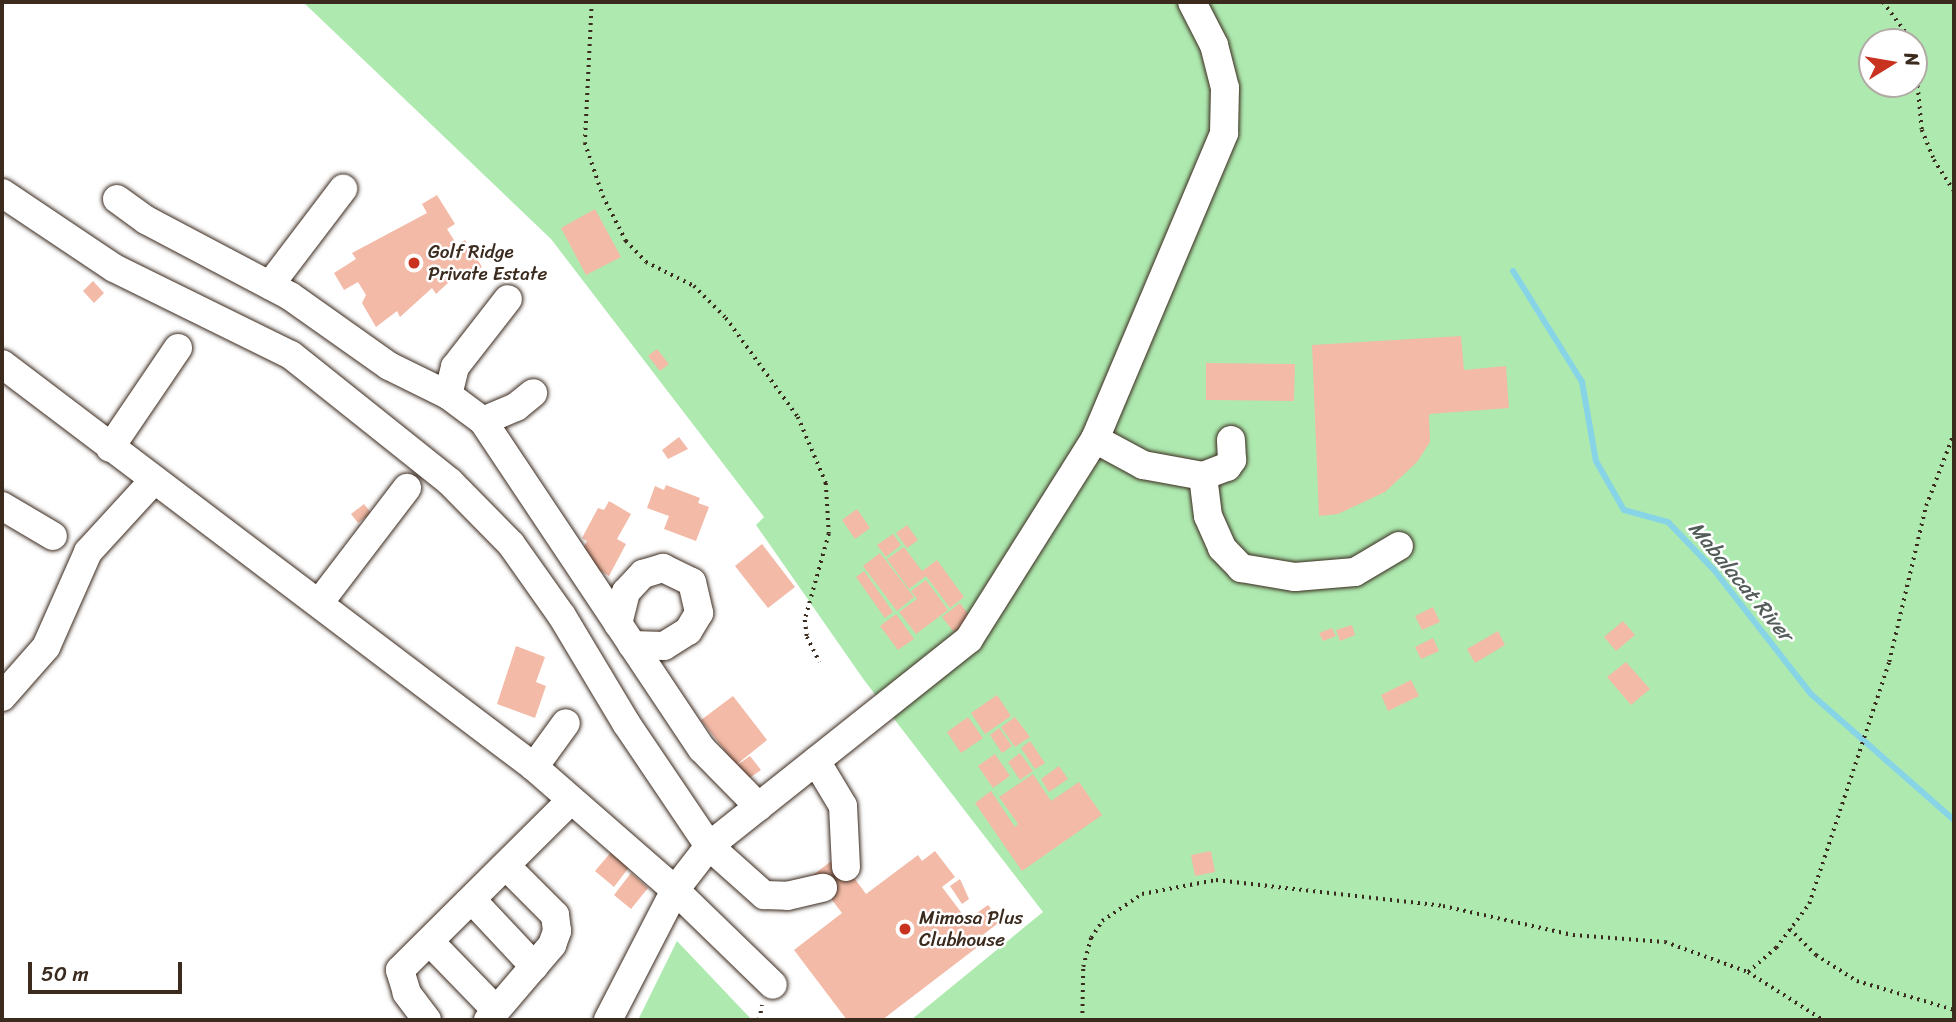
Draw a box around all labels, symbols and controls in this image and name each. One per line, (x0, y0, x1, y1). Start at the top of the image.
north arrow (1858, 28, 1928, 98)
text: N (1895, 50, 1930, 69)
place label: Golf Ridge Private Estate (428, 241, 547, 285)
marker: Golf Ridge Private Estate (406, 255, 422, 271)
water label: Mabalacat River (1683, 516, 1799, 646)
place label: Mimosa Plus Clubhouse (919, 907, 1023, 951)
marker: Mimosa Plus Clubhouse (897, 921, 913, 937)
scale bar (32, 948, 186, 992)
text: 50 m (41, 955, 89, 993)

